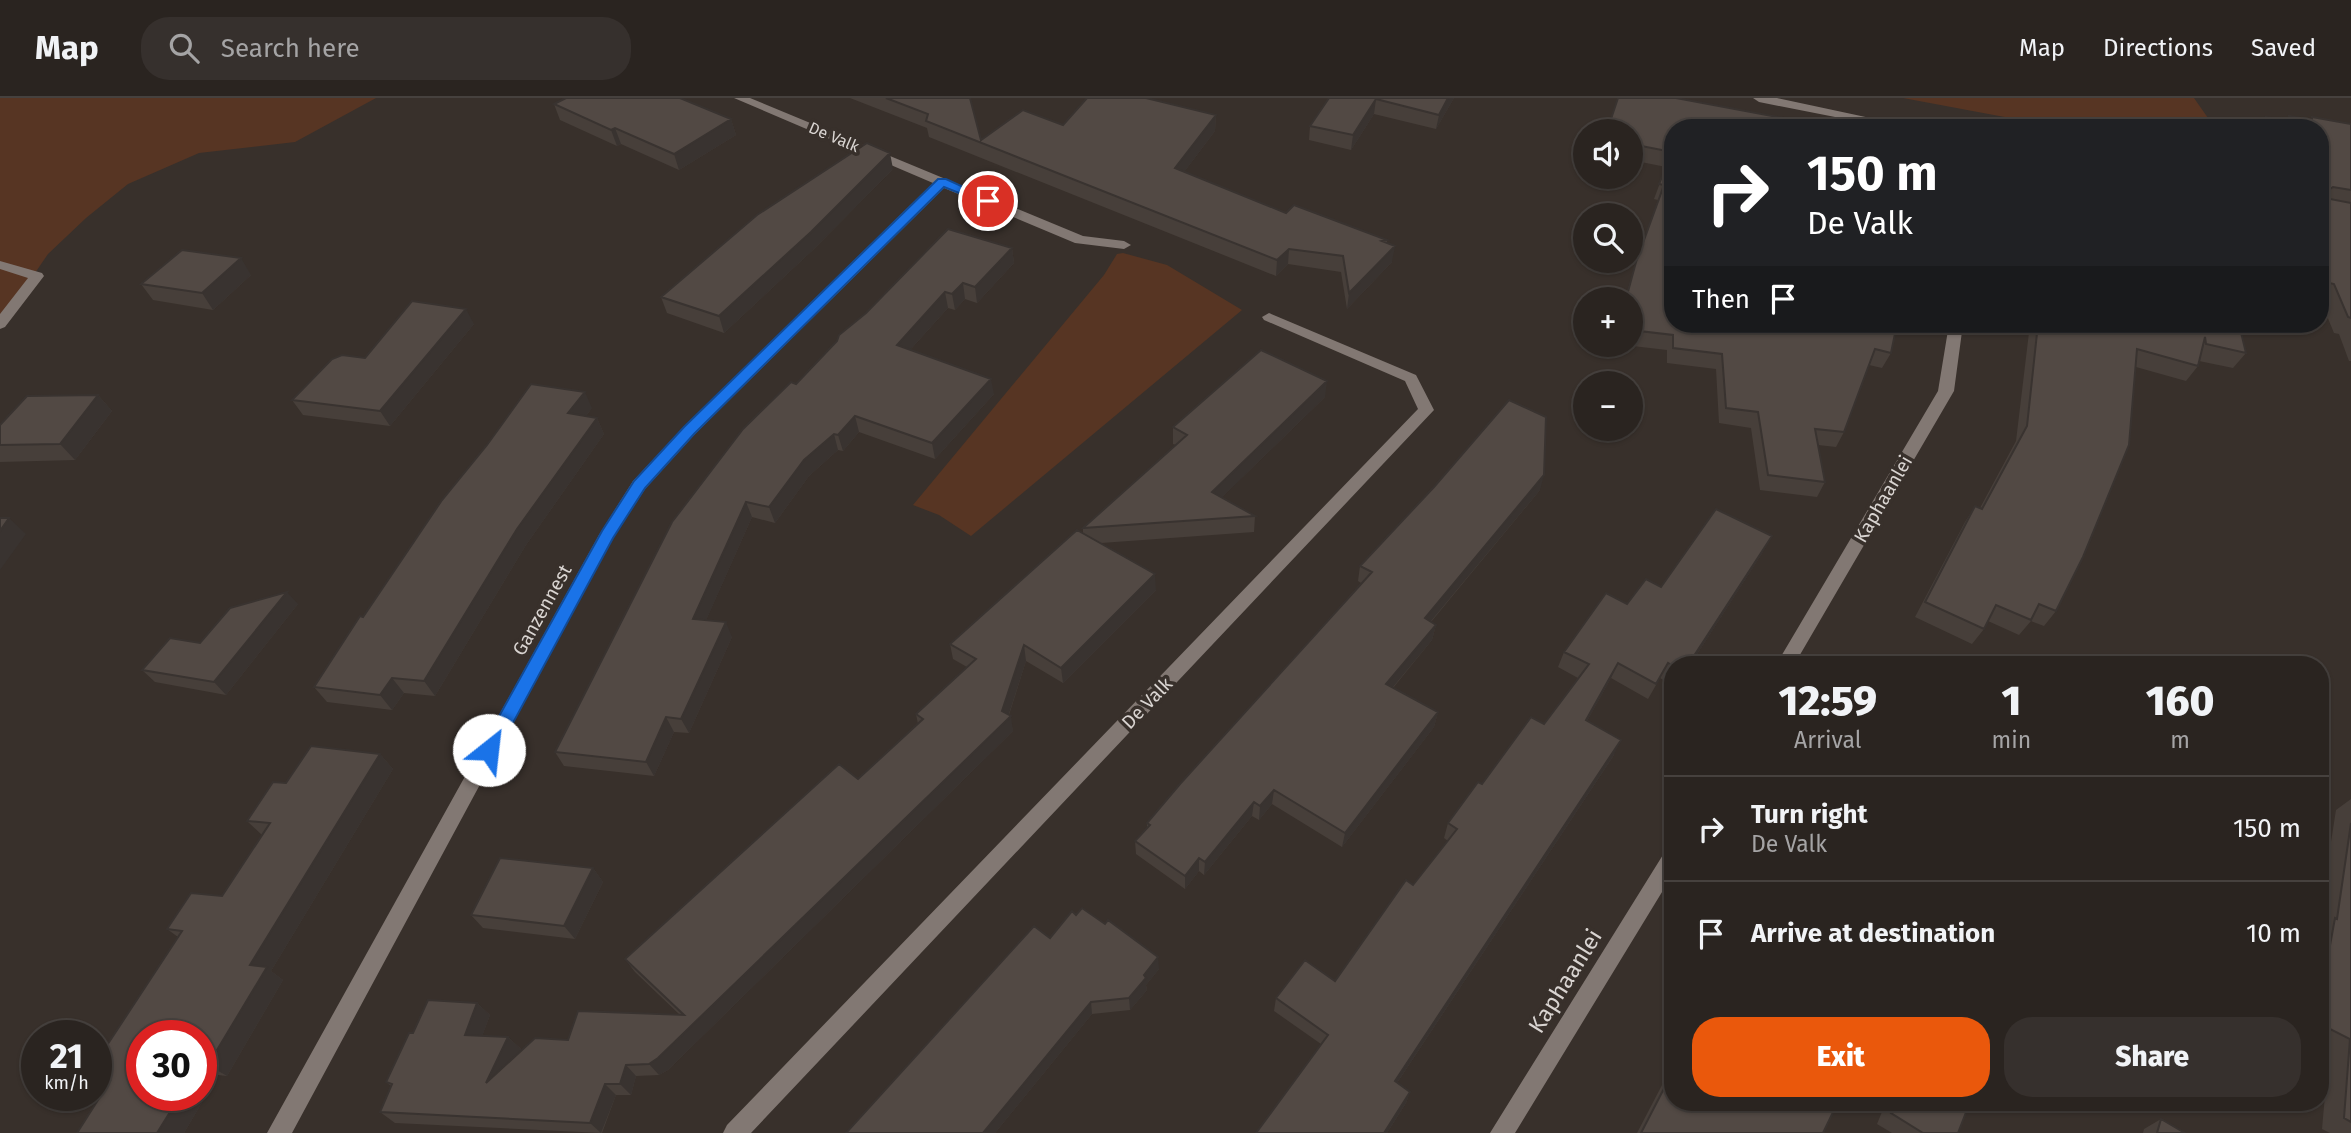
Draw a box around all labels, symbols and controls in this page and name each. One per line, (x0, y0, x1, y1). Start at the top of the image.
search box (141, 17, 631, 80)
text: Map (35, 28, 99, 68)
icon: search (165, 29, 203, 67)
text: Search here (221, 33, 360, 64)
text: Map (2019, 34, 2065, 62)
text: Directions (2103, 34, 2213, 62)
text: Saved (2251, 34, 2316, 62)
street label: De Valk (806, 118, 863, 156)
map controls (1573, 119, 1643, 441)
button: sound (1573, 119, 1643, 189)
text: 150 m (1807, 144, 1938, 203)
icon: right (1692, 147, 1783, 238)
pin (958, 171, 1018, 231)
icon: arrive (969, 182, 1007, 220)
button: search (1573, 203, 1643, 273)
text: De Valk (1807, 204, 1913, 242)
icon: arrive (1764, 280, 1802, 318)
text: Then (1692, 284, 1750, 315)
button: + (1573, 287, 1643, 357)
button: − (1573, 371, 1643, 441)
street label: Kaphaanlei (1849, 451, 1917, 547)
street label: Ganzennest (508, 560, 576, 659)
street label: De Valk (1117, 672, 1177, 734)
text: 12:59 (1778, 676, 1877, 726)
text: 1 (2001, 676, 2021, 726)
text: 160 (2146, 676, 2215, 726)
position arrow (452, 713, 526, 787)
text: Arrival (1794, 726, 1861, 754)
text: min (1991, 726, 2031, 754)
text: m (2170, 726, 2190, 754)
text: Turn right (1751, 799, 1868, 830)
icon: right (1692, 810, 1730, 848)
text: 150 m (2233, 813, 2301, 844)
text: De Valk (1751, 830, 1827, 858)
icon: arrive (1692, 915, 1730, 953)
text: Arrive at destination (1751, 918, 1995, 949)
text: 10 m (2246, 918, 2301, 949)
street label: Kaphaanlei (1522, 924, 1608, 1038)
button: Exit (1692, 1017, 1990, 1097)
button: Share (2004, 1017, 2301, 1097)
speed limit sign: 30 (126, 1020, 217, 1111)
text: 21 (50, 1035, 83, 1077)
text: km/h (44, 1072, 89, 1094)

